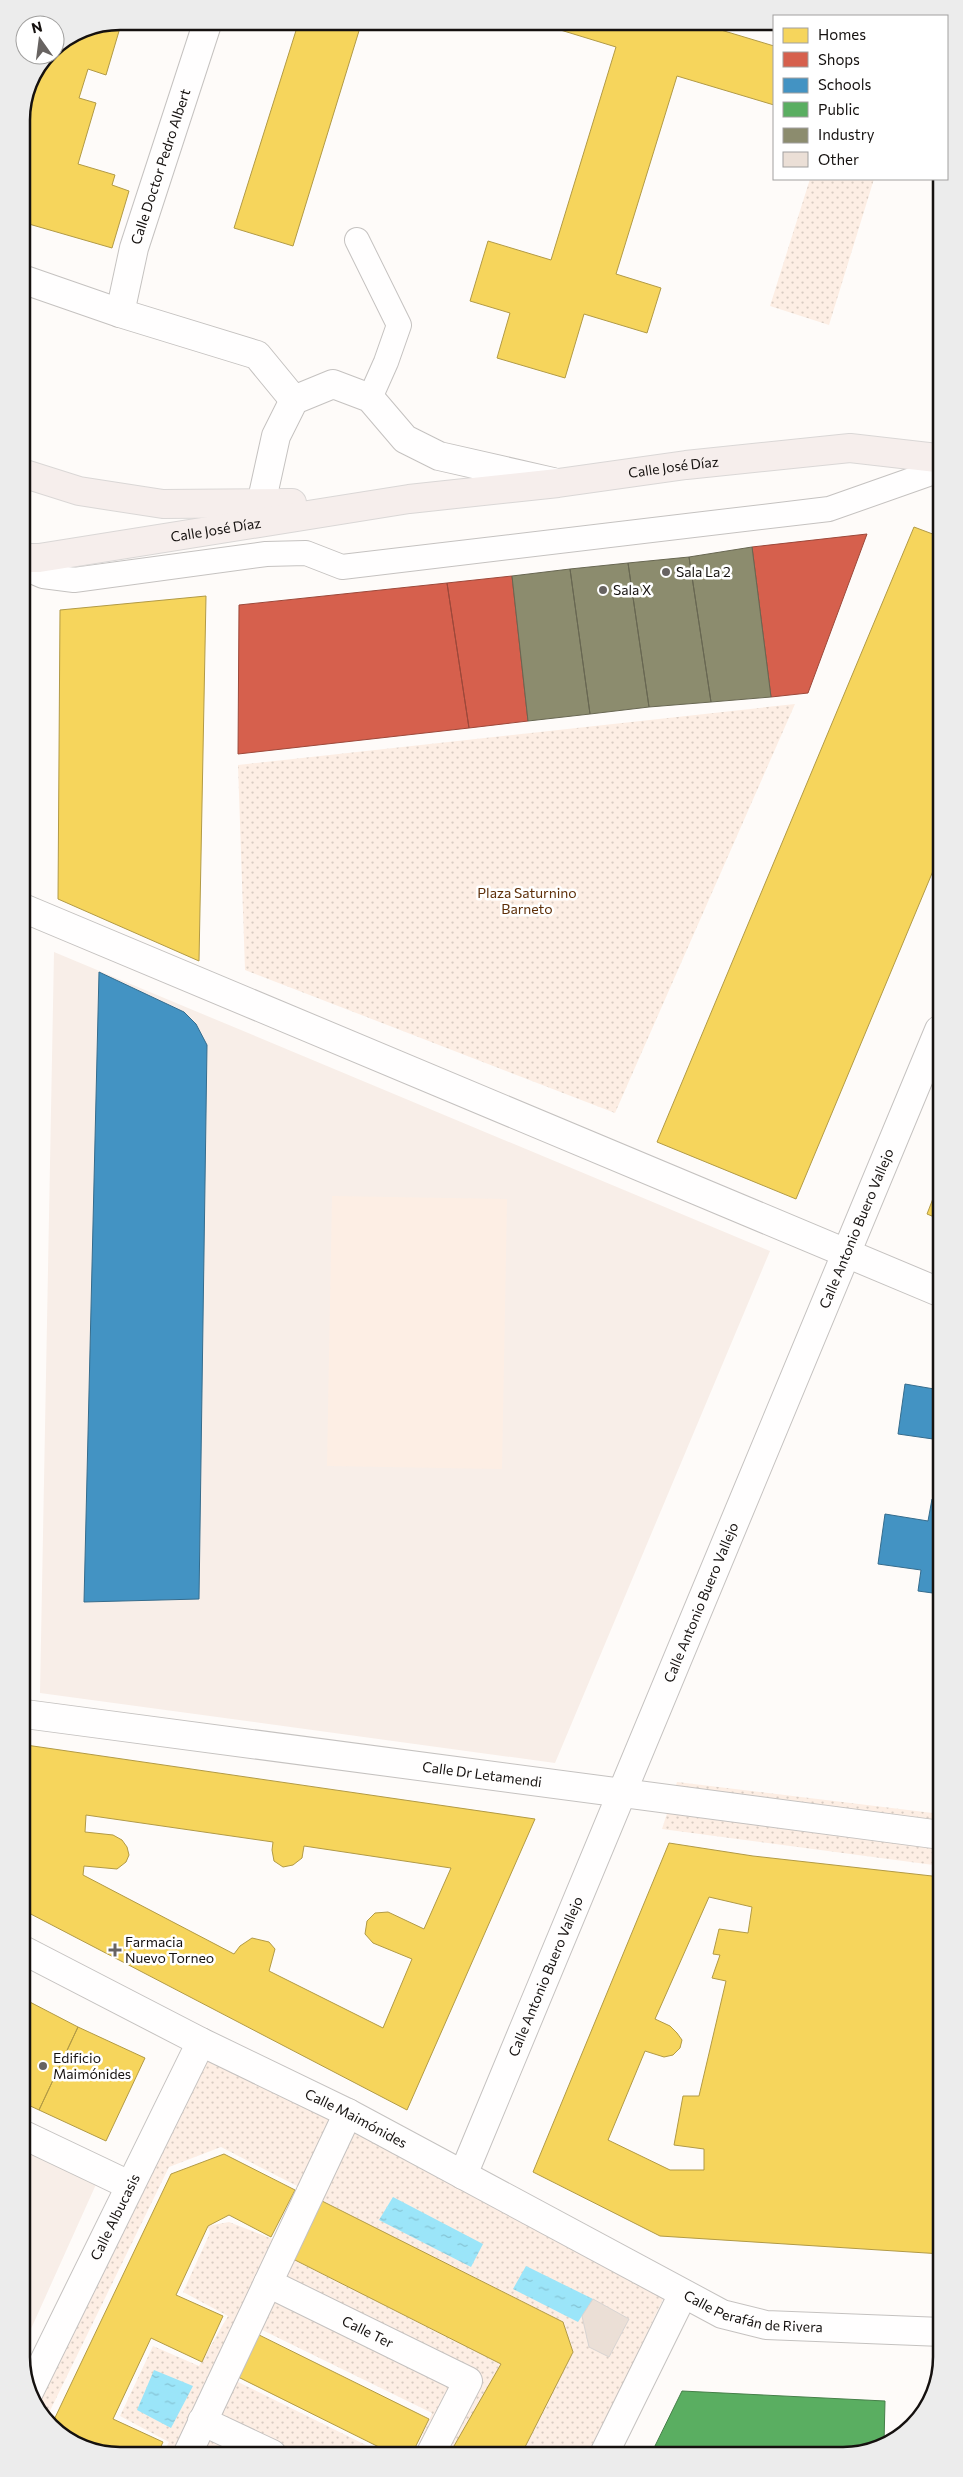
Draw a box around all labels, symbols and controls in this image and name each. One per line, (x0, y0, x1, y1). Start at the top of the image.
north arrow (15, 15, 65, 65)
legend (773, 15, 948, 180)
text: N (30, 17, 44, 36)
text: Homes (818, 25, 866, 43)
text: Shops (818, 50, 860, 68)
text: Schools (818, 75, 872, 93)
street label: Calle Doctor Pedro Albert (127, 86, 193, 247)
text: Public (818, 100, 860, 118)
text: Industry (818, 125, 875, 143)
text: Other (818, 150, 859, 168)
street label: Calle José Díaz (627, 453, 719, 481)
street label: Calle José Díaz (169, 514, 262, 545)
place label: Sala La 2 (676, 563, 731, 580)
marker: Sala La 2 (660, 566, 672, 578)
place label: Sala X (613, 581, 652, 598)
marker: Sala X (597, 584, 609, 596)
park label: Plaza Saturnino Barneto (477, 884, 577, 917)
street label: Calle Antonio Buero Vallejo (815, 1146, 897, 1311)
street label: Calle Antonio Buero Vallejo (660, 1520, 741, 1685)
street label: Calle Dr Letamendi (421, 1758, 543, 1790)
street label: Calle Antonio Buero Vallejo (504, 1894, 586, 2059)
place label: Farmacia Nuevo Torneo (125, 1933, 214, 1966)
marker: Farmacia Nuevo Torneo (109, 1944, 121, 1956)
place label: Edificio Maimónides (53, 2049, 131, 2082)
marker: Edificio Maimónides (37, 2060, 49, 2072)
street label: Calle Maimónides (303, 2085, 410, 2151)
street label: Calle Albucasis (86, 2171, 143, 2263)
street label: Calle Perafán de Rivera (681, 2286, 823, 2335)
street label: Calle Ter (339, 2312, 397, 2351)

